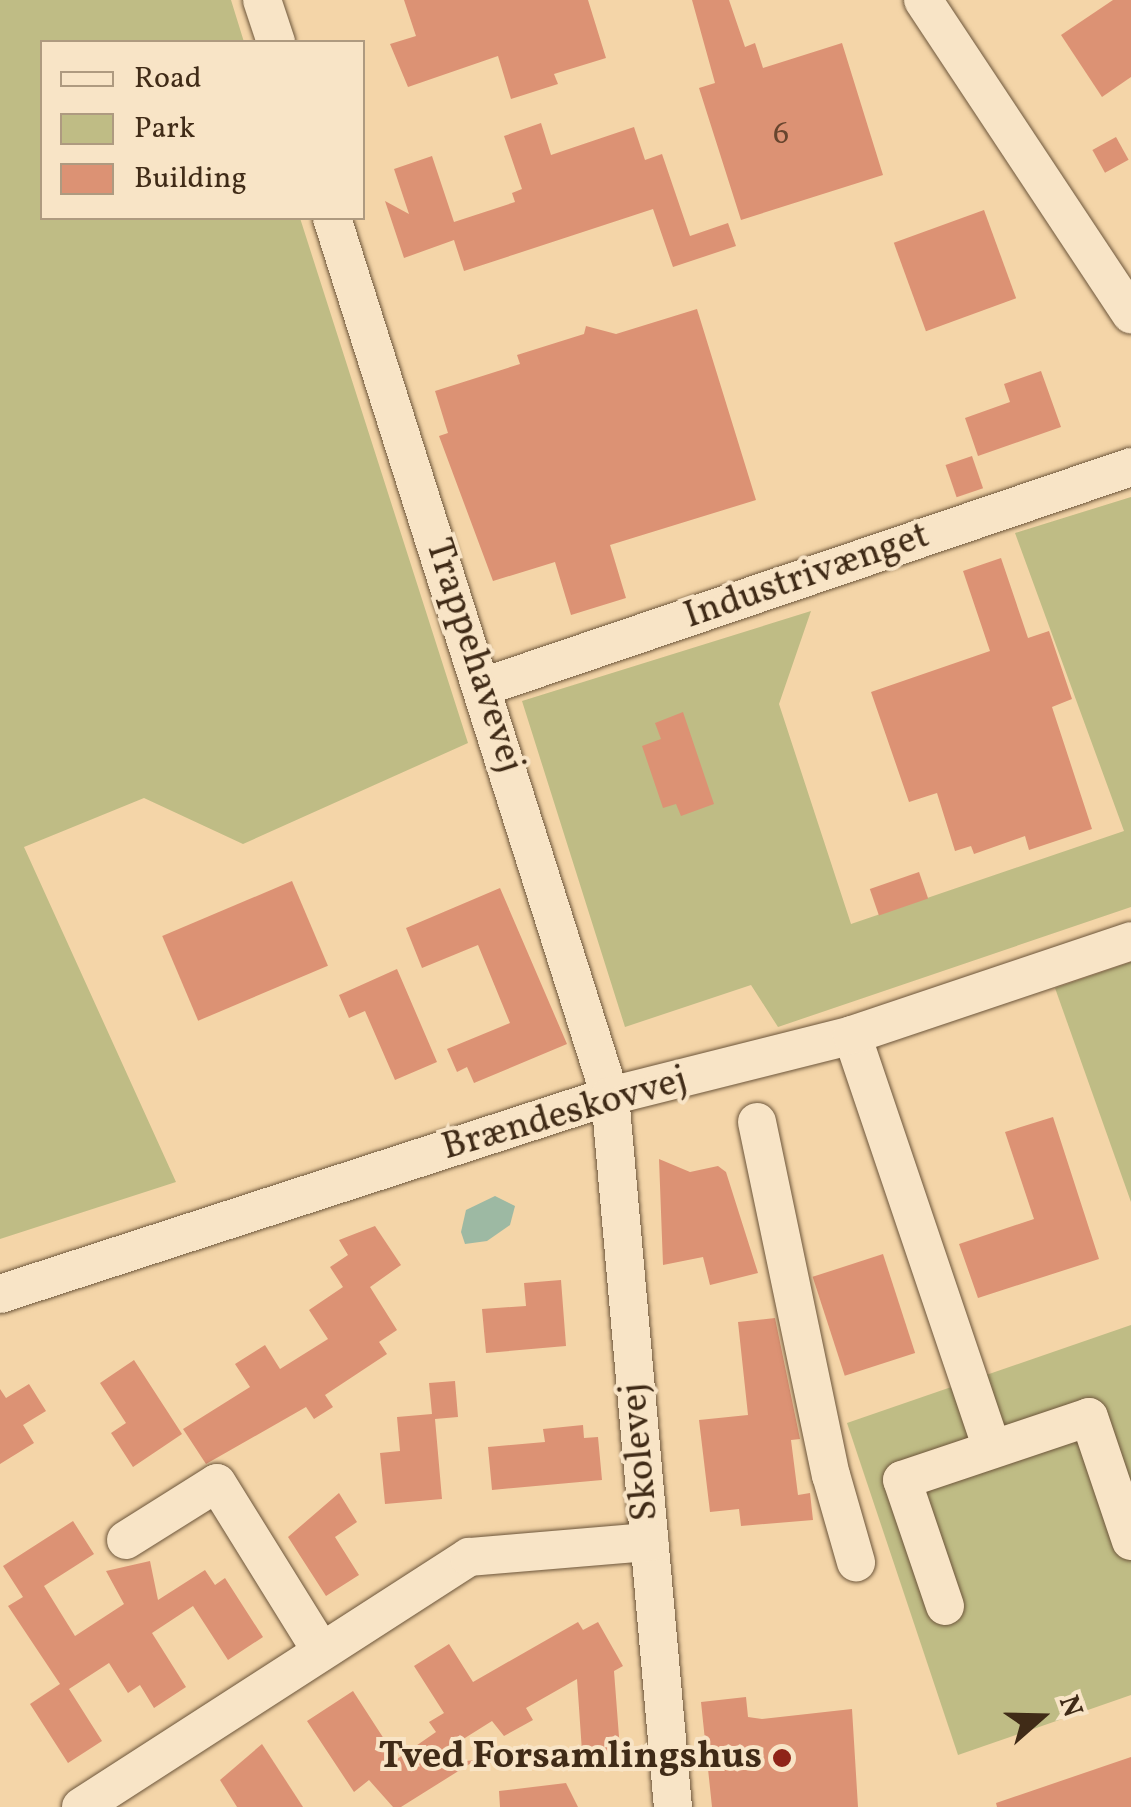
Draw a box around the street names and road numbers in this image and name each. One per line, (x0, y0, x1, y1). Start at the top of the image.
street label: Industrivænget (678, 514, 936, 640)
street label: Trappehavevej (414, 533, 532, 779)
street label: Brændeskovvej (437, 1058, 693, 1172)
street label: Skolevej (612, 1381, 670, 1523)

